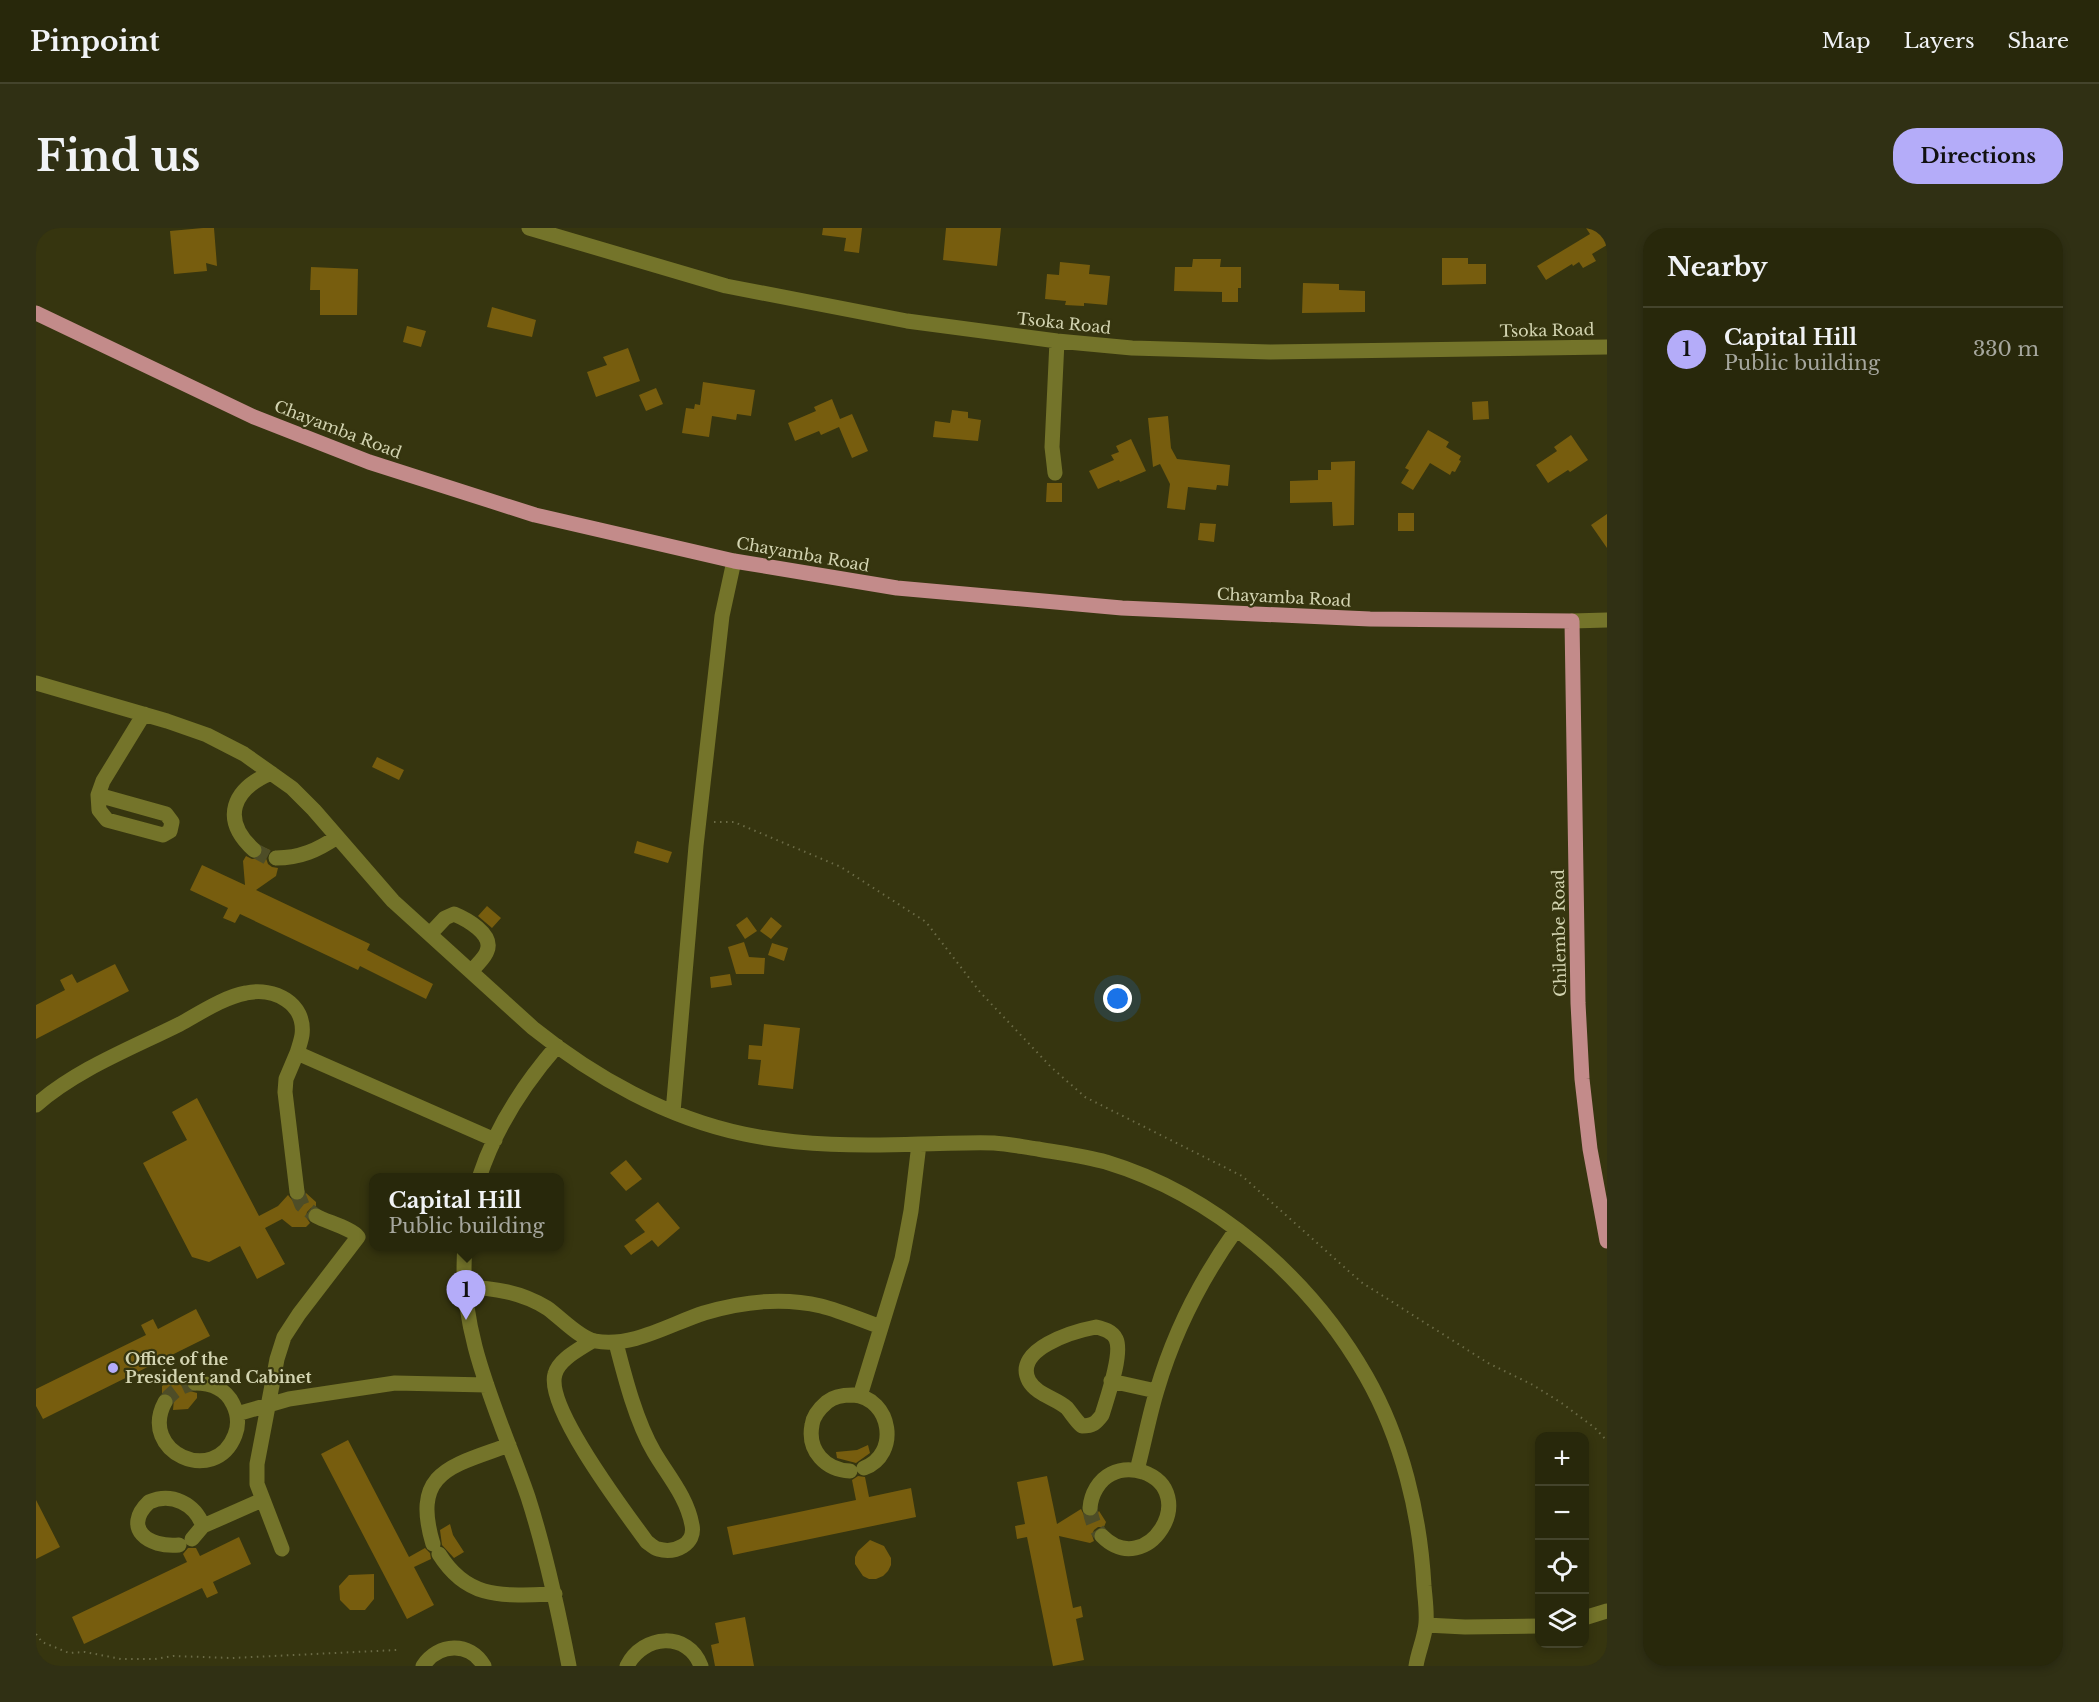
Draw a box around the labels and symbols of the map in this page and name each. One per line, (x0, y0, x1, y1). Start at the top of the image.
street label: Tsoka Road (1016, 308, 1112, 338)
street label: Tsoka Road (1499, 319, 1595, 341)
street label: Chayamba Road (271, 396, 405, 463)
street label: Chayamba Road (735, 532, 871, 576)
street label: Chayamba Road (1216, 583, 1352, 611)
street label: Chilembe Road (1548, 869, 1570, 997)
your location (1103, 984, 1132, 1013)
pin: 1 (446, 1270, 486, 1320)
place label: Office of the President and Cabinet (125, 1349, 312, 1387)
marker: Office of the President and Cabinet (106, 1361, 120, 1375)

